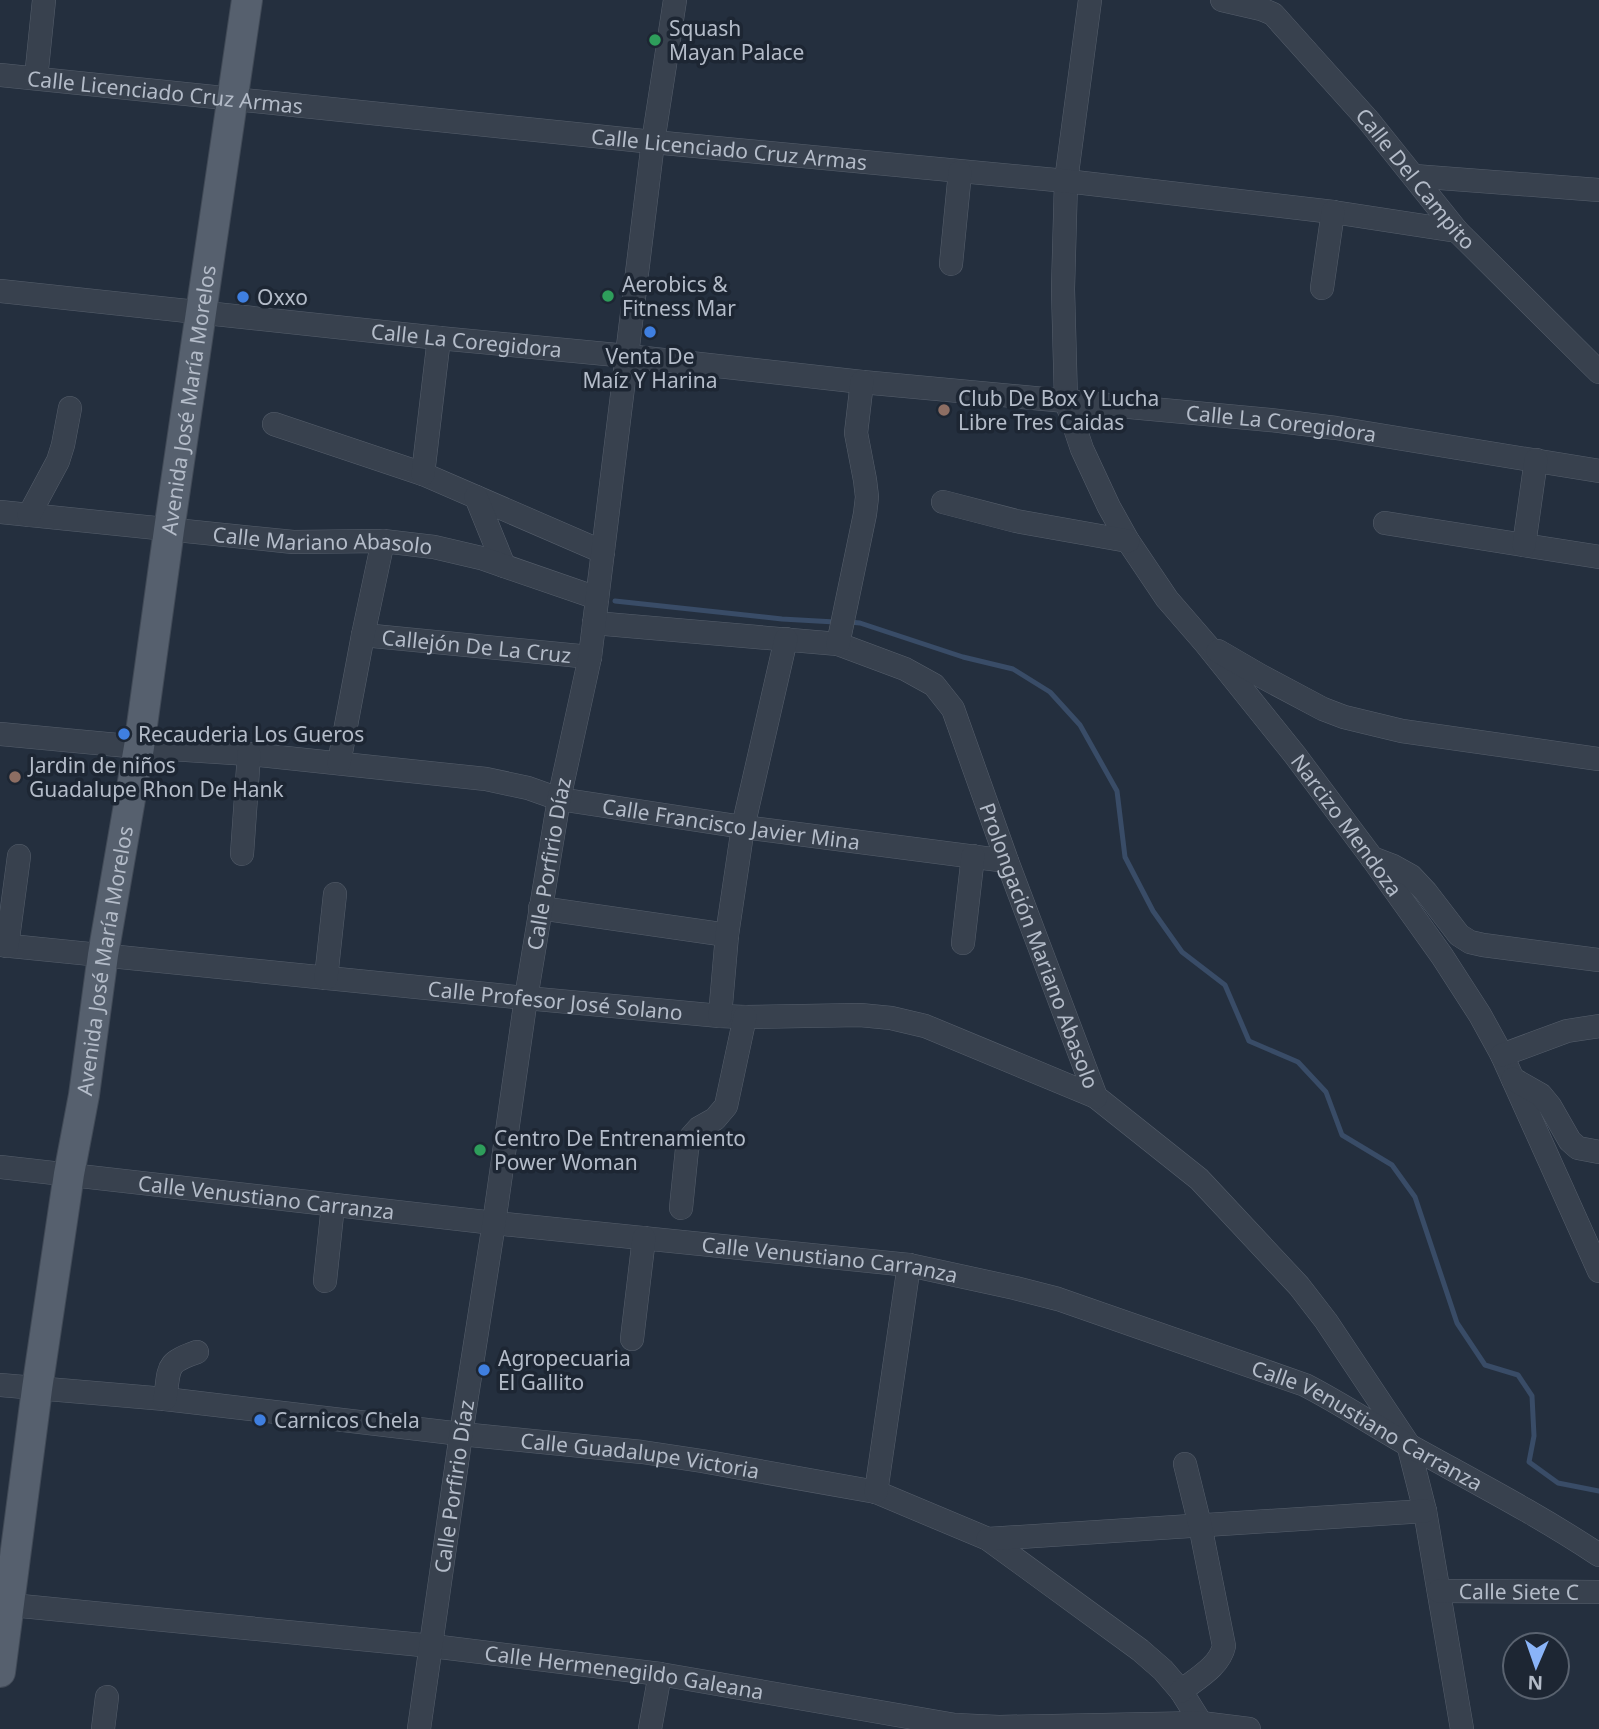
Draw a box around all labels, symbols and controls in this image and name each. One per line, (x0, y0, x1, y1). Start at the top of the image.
place label: Squash Mayan Palace (669, 14, 804, 66)
marker: Squash Mayan Palace (647, 32, 663, 48)
street label: Calle Licenciado Cruz Armas (26, 64, 304, 120)
street label: Calle Del Campito (1350, 102, 1482, 256)
street label: Calle Licenciado Cruz Armas (590, 122, 868, 176)
street label: Avenida José María Morelos (154, 263, 222, 537)
place label: Aerobics & Fitness Mar (622, 270, 736, 322)
place label: Oxxo (257, 283, 308, 311)
marker: Aerobics & Fitness Mar (600, 288, 616, 304)
marker: Oxxo (235, 289, 251, 305)
street label: Calle La Coregidora (370, 317, 563, 364)
marker: Venta De Maíz Y Harina (642, 324, 658, 340)
place label: Venta De Maíz Y Harina (582, 342, 718, 394)
place label: Club De Box Y Lucha Libre Tres Caidas (958, 384, 1159, 436)
street label: Calle La Coregidora (1185, 398, 1379, 448)
marker: Club De Box Y Lucha Libre Tres Caidas (936, 402, 952, 418)
street label: Calle Mariano Abasolo (211, 520, 434, 561)
street label: Callejón De La Cruz (380, 623, 573, 669)
place label: Recauderia Los Gueros (138, 720, 364, 748)
marker: Recauderia Los Gueros (116, 726, 132, 742)
street label: Narcizo Mendoza (1285, 748, 1409, 902)
place label: Jardin de niños Guadalupe Rhon De Hank (27, 751, 284, 803)
marker: Jardin de niños Guadalupe Rhon De Hank (7, 769, 23, 785)
street label: Calle Porfirio Díaz (520, 775, 577, 952)
street label: Calle Francisco Javier Mina (600, 792, 862, 856)
street label: Prolongación Mariano Abasolo (973, 799, 1106, 1092)
street label: Avenida José María Morelos (70, 824, 139, 1097)
street label: Calle Profesor José Solano (426, 974, 684, 1026)
place label: Centro De Entrenamiento Power Woman (494, 1124, 746, 1176)
marker: Centro De Entrenamiento Power Woman (472, 1142, 488, 1158)
street label: Calle Venustiano Carranza (137, 1169, 396, 1226)
street label: Calle Venustiano Carranza (701, 1230, 960, 1289)
place label: Agropecuaria El Gallito (498, 1344, 631, 1396)
street label: Calle Venustiano Carranza (1248, 1354, 1488, 1497)
marker: Agropecuaria El Gallito (476, 1362, 492, 1378)
street label: Calle Porfirio Díaz (427, 1398, 480, 1575)
place label: Carnicos Chela (274, 1406, 420, 1434)
marker: Carnicos Chela (252, 1412, 268, 1428)
street label: Calle Guadalupe Victoria (519, 1426, 762, 1485)
street label: Calle Siete C (1459, 1577, 1579, 1606)
north arrow (1501, 1631, 1571, 1701)
street label: Calle Hermenegildo Galeana (483, 1639, 766, 1706)
text: N (1527, 1670, 1544, 1696)

